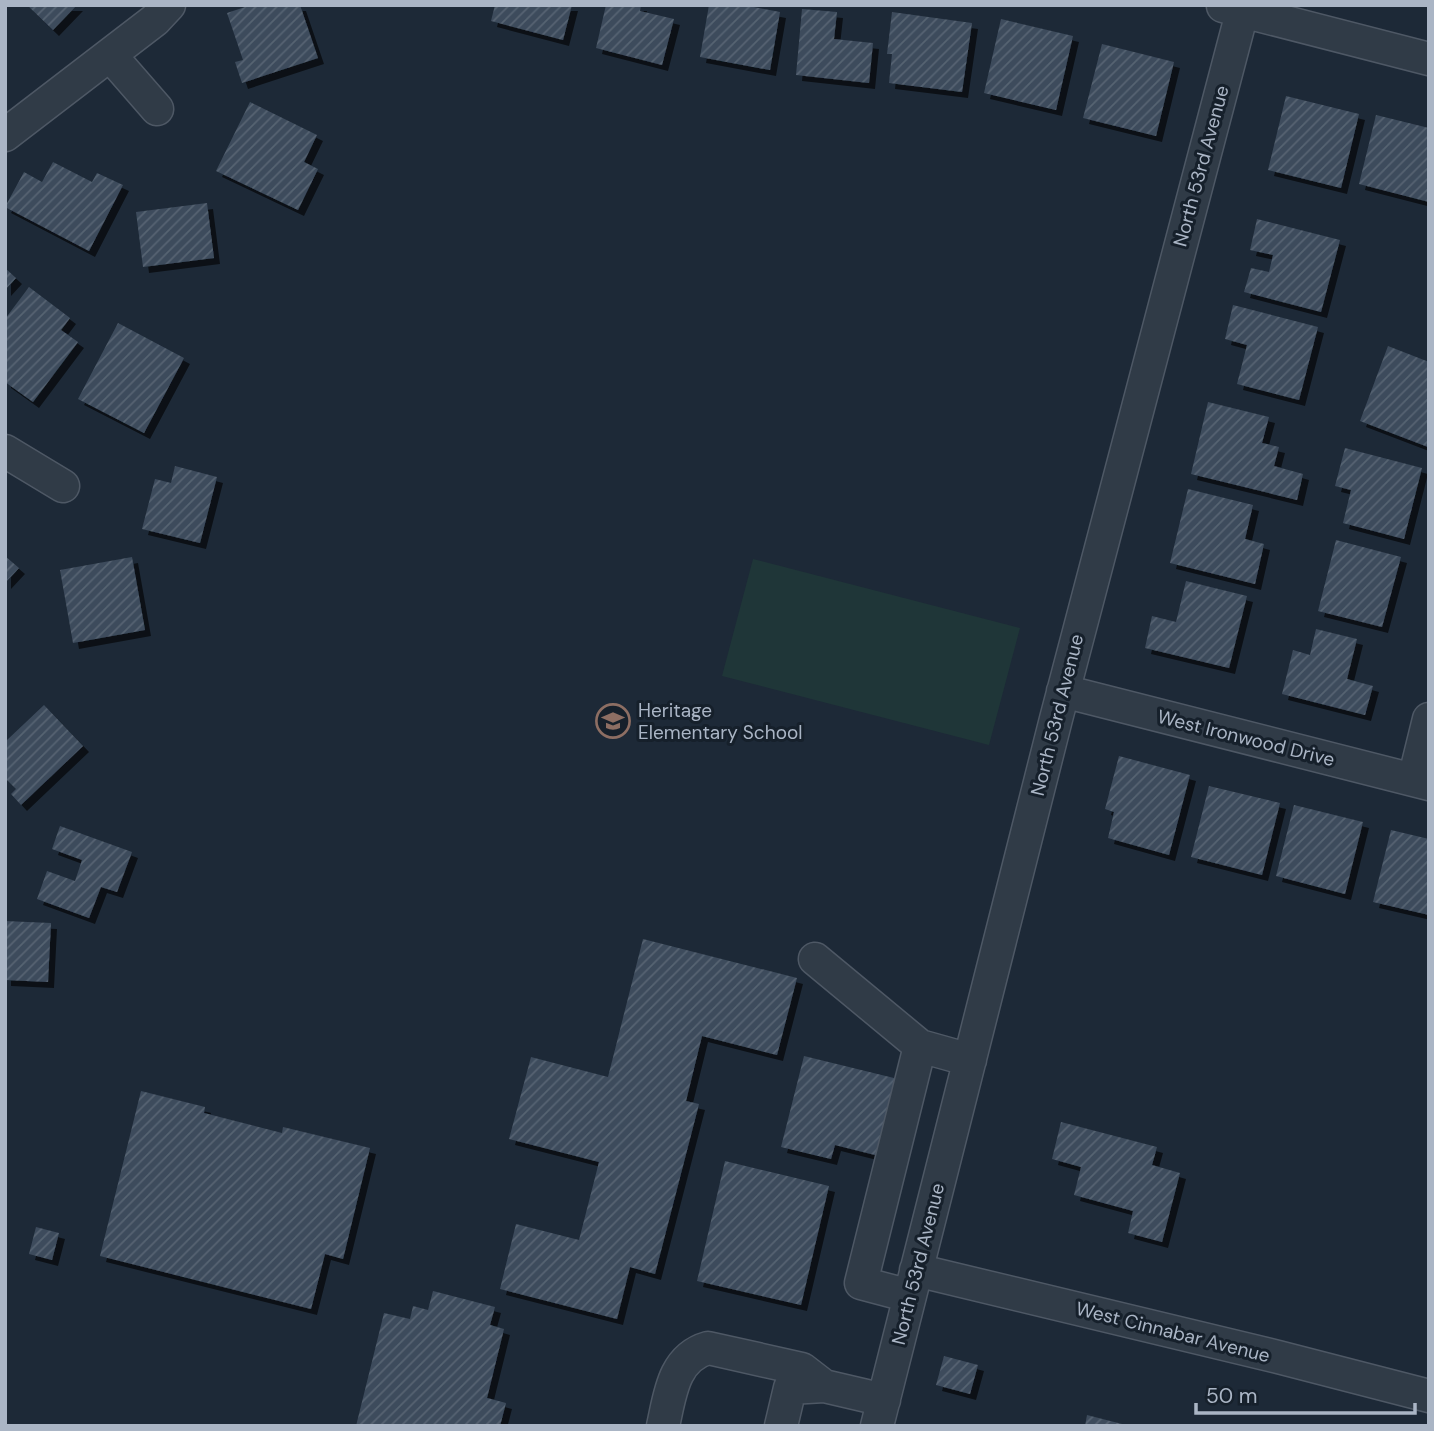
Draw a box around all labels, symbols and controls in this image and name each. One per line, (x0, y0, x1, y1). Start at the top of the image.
street label: North 53rd Avenue (1167, 83, 1235, 249)
street label: North 53rd Avenue (1025, 632, 1089, 798)
place label: Heritage Elementary School (638, 698, 802, 745)
school or university icon: Heritage Elementary School (594, 702, 632, 740)
street label: West Ironwood Drive (1155, 704, 1337, 772)
street label: North 53rd Avenue (886, 1181, 950, 1347)
street label: West Cinnabar Avenue (1073, 1296, 1273, 1368)
scale bar (1196, 1372, 1415, 1416)
text: 50 m (1206, 1382, 1257, 1410)

